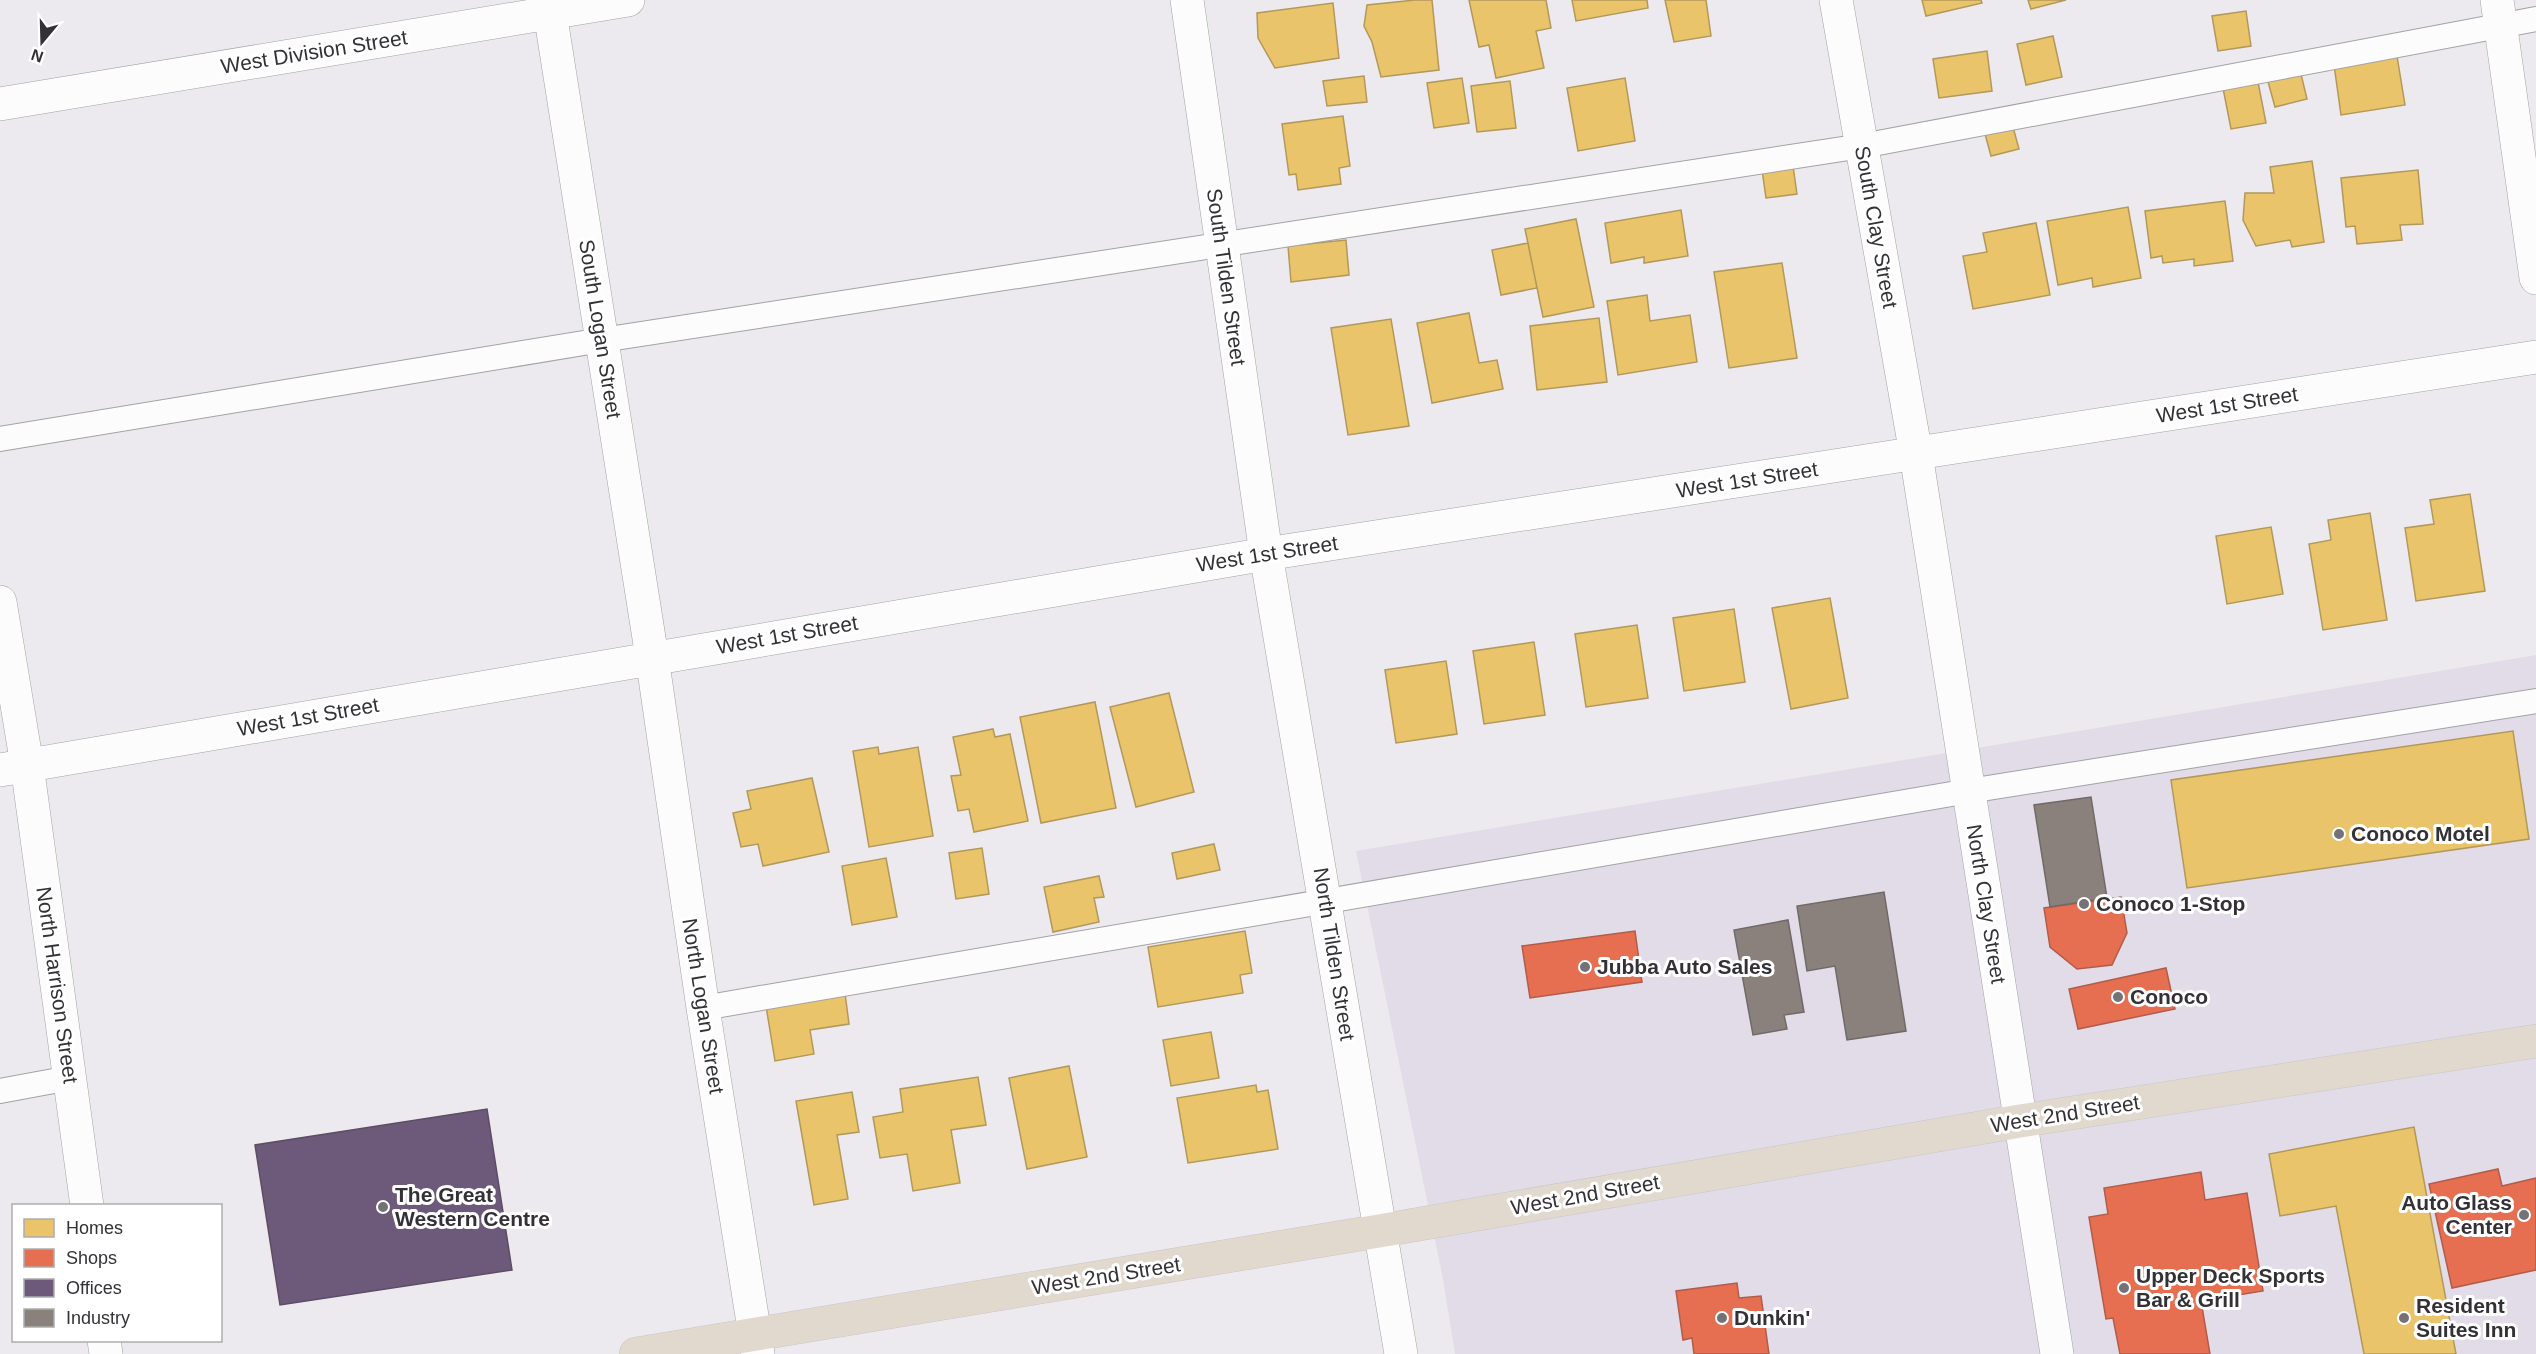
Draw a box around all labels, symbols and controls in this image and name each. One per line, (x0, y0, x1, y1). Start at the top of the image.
north arrow (12, 12, 72, 72)
street label: West Division Street (219, 25, 409, 78)
text: N (29, 46, 46, 66)
street label: South Clay Street (1851, 144, 1902, 310)
street label: South Tilden Street (1203, 187, 1250, 367)
street label: South Logan Street (575, 238, 626, 420)
street label: West 1st Street (2154, 382, 2300, 427)
street label: West 1st Street (1674, 457, 1820, 502)
street label: West 1st Street (1194, 531, 1340, 576)
street label: West 1st Street (714, 611, 860, 658)
street label: West 1st Street (235, 693, 381, 740)
place label: Conoco Motel (2351, 822, 2490, 845)
street label: North Clay Street (1963, 823, 2010, 985)
marker: Conoco Motel (2332, 827, 2346, 841)
street label: North Tilden Street (1309, 866, 1360, 1042)
street label: North Harrison Street (32, 885, 83, 1085)
place label: Conoco 1-Stop (2096, 892, 2245, 915)
marker: Conoco 1-Stop (2077, 897, 2091, 911)
street label: North Logan Street (678, 916, 729, 1096)
place label: Jubba Auto Sales (1597, 955, 1772, 978)
marker: Jubba Auto Sales (1578, 960, 1592, 974)
place label: Conoco (2130, 985, 2208, 1008)
marker: Conoco (2111, 990, 2125, 1004)
street label: West 2nd Street (1989, 1090, 2141, 1137)
street label: West 2nd Street (1509, 1170, 1661, 1219)
place label: The Great Western Centre (395, 1183, 550, 1230)
place label: Auto Glass Center (2401, 1191, 2512, 1238)
marker: The Great Western Centre (376, 1200, 390, 1214)
legend (12, 1204, 222, 1342)
marker: Auto Glass Center (2517, 1208, 2531, 1222)
text: Homes (66, 1218, 123, 1238)
text: Shops (66, 1248, 117, 1268)
street label: West 2nd Street (1030, 1252, 1182, 1299)
place label: Upper Deck Sports Bar & Grill (2136, 1264, 2325, 1311)
text: Offices (66, 1278, 122, 1298)
marker: Upper Deck Sports Bar & Grill (2117, 1281, 2131, 1295)
place label: Resident Suites Inn (2416, 1294, 2516, 1341)
place label: Dunkin' (1734, 1306, 1810, 1329)
text: Industry (66, 1308, 130, 1328)
marker: Dunkin' (1715, 1311, 1729, 1325)
marker: Resident Suites Inn (2397, 1311, 2411, 1325)

